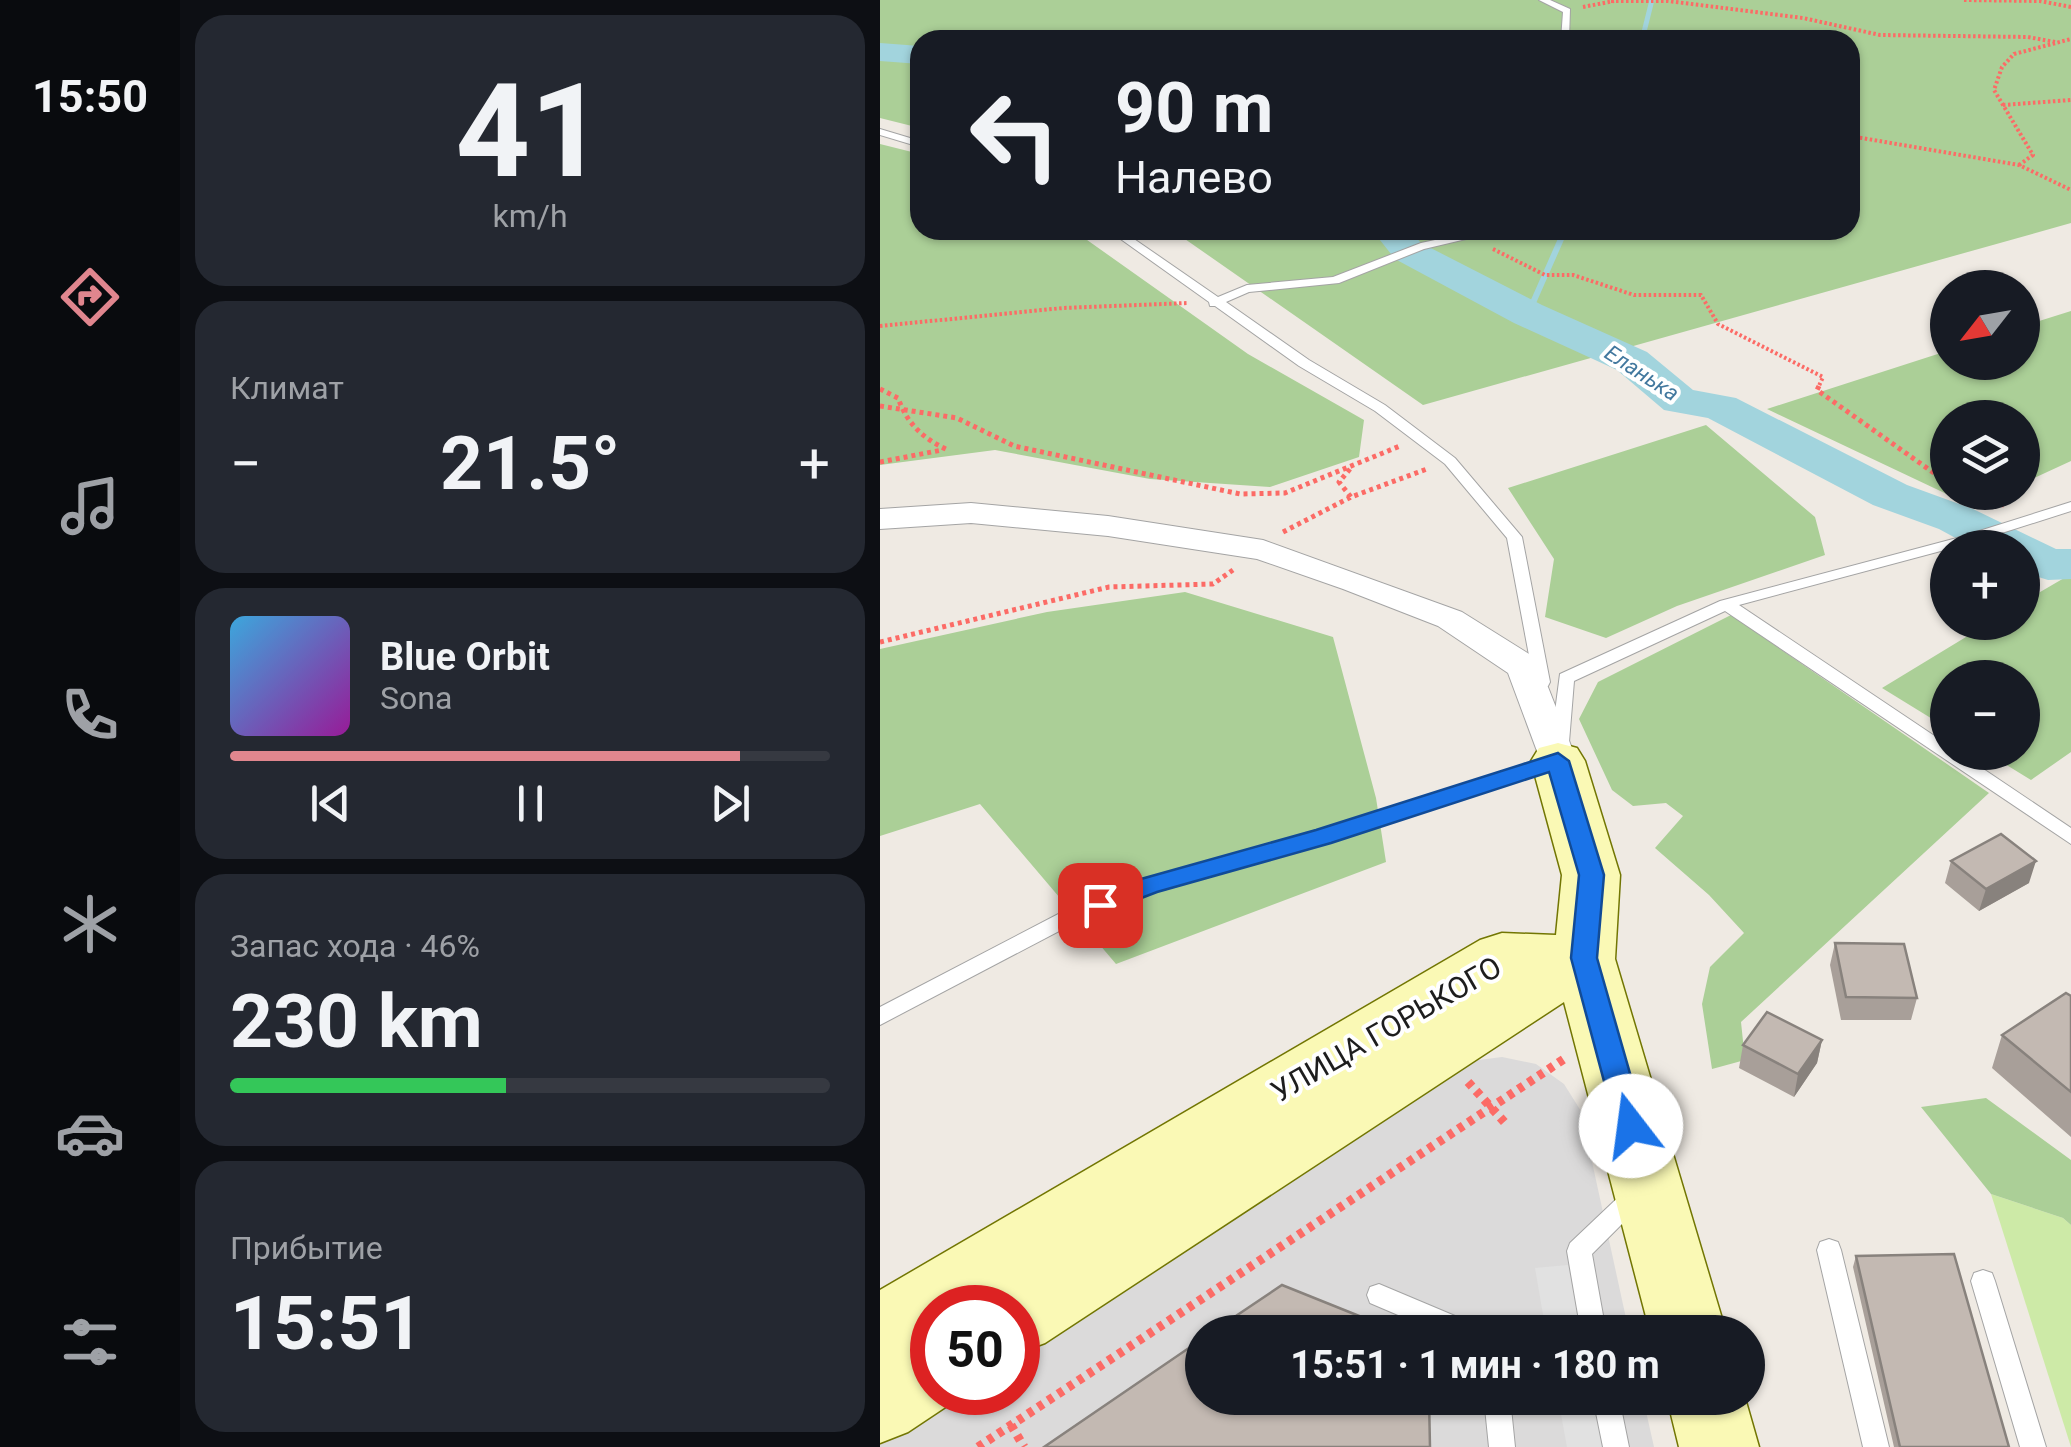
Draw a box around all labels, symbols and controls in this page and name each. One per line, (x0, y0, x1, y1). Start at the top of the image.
text: 41 (455, 55, 605, 208)
text: 90 m (1115, 67, 1273, 149)
text: 15:50 (32, 70, 148, 123)
icon: left (950, 70, 1080, 200)
text: Налево (1115, 151, 1273, 204)
text: km/h (492, 197, 568, 235)
icon: directions (55, 262, 125, 332)
north arrow (1930, 270, 2040, 380)
map controls (1930, 270, 2040, 770)
water label: Еланька (1600, 340, 1684, 406)
text: Климат (230, 369, 344, 407)
button: layers (1930, 400, 2040, 510)
text: 21.5° (440, 419, 620, 507)
text: − (230, 432, 261, 496)
text: + (799, 432, 830, 496)
icon: music (55, 471, 125, 541)
button: + (1930, 530, 2040, 640)
text: Blue Orbit (380, 635, 550, 679)
button: − (1930, 660, 2040, 770)
text: Sona (380, 679, 452, 717)
icon: phone (55, 680, 125, 750)
icon: previous (303, 776, 358, 831)
icon: pause (503, 776, 558, 831)
icon: next (703, 776, 758, 831)
pin (1058, 863, 1143, 948)
icon: arrive (1073, 878, 1128, 933)
icon: climate (55, 889, 125, 959)
text: Запас хода · 46% (230, 927, 480, 965)
street label: УЛИЦА ГОРЬКОГО (1265, 949, 1507, 1109)
text: 230 km (230, 977, 483, 1065)
position arrow (1579, 1074, 1683, 1178)
icon: car (55, 1098, 125, 1168)
text: Прибытие (230, 1229, 383, 1267)
text: 15:51 (230, 1279, 423, 1367)
speed limit sign: 50 (910, 1285, 1040, 1415)
icon: filters (55, 1307, 125, 1377)
text: 15:51 · 1 мин · 180 m (1290, 1343, 1660, 1387)

